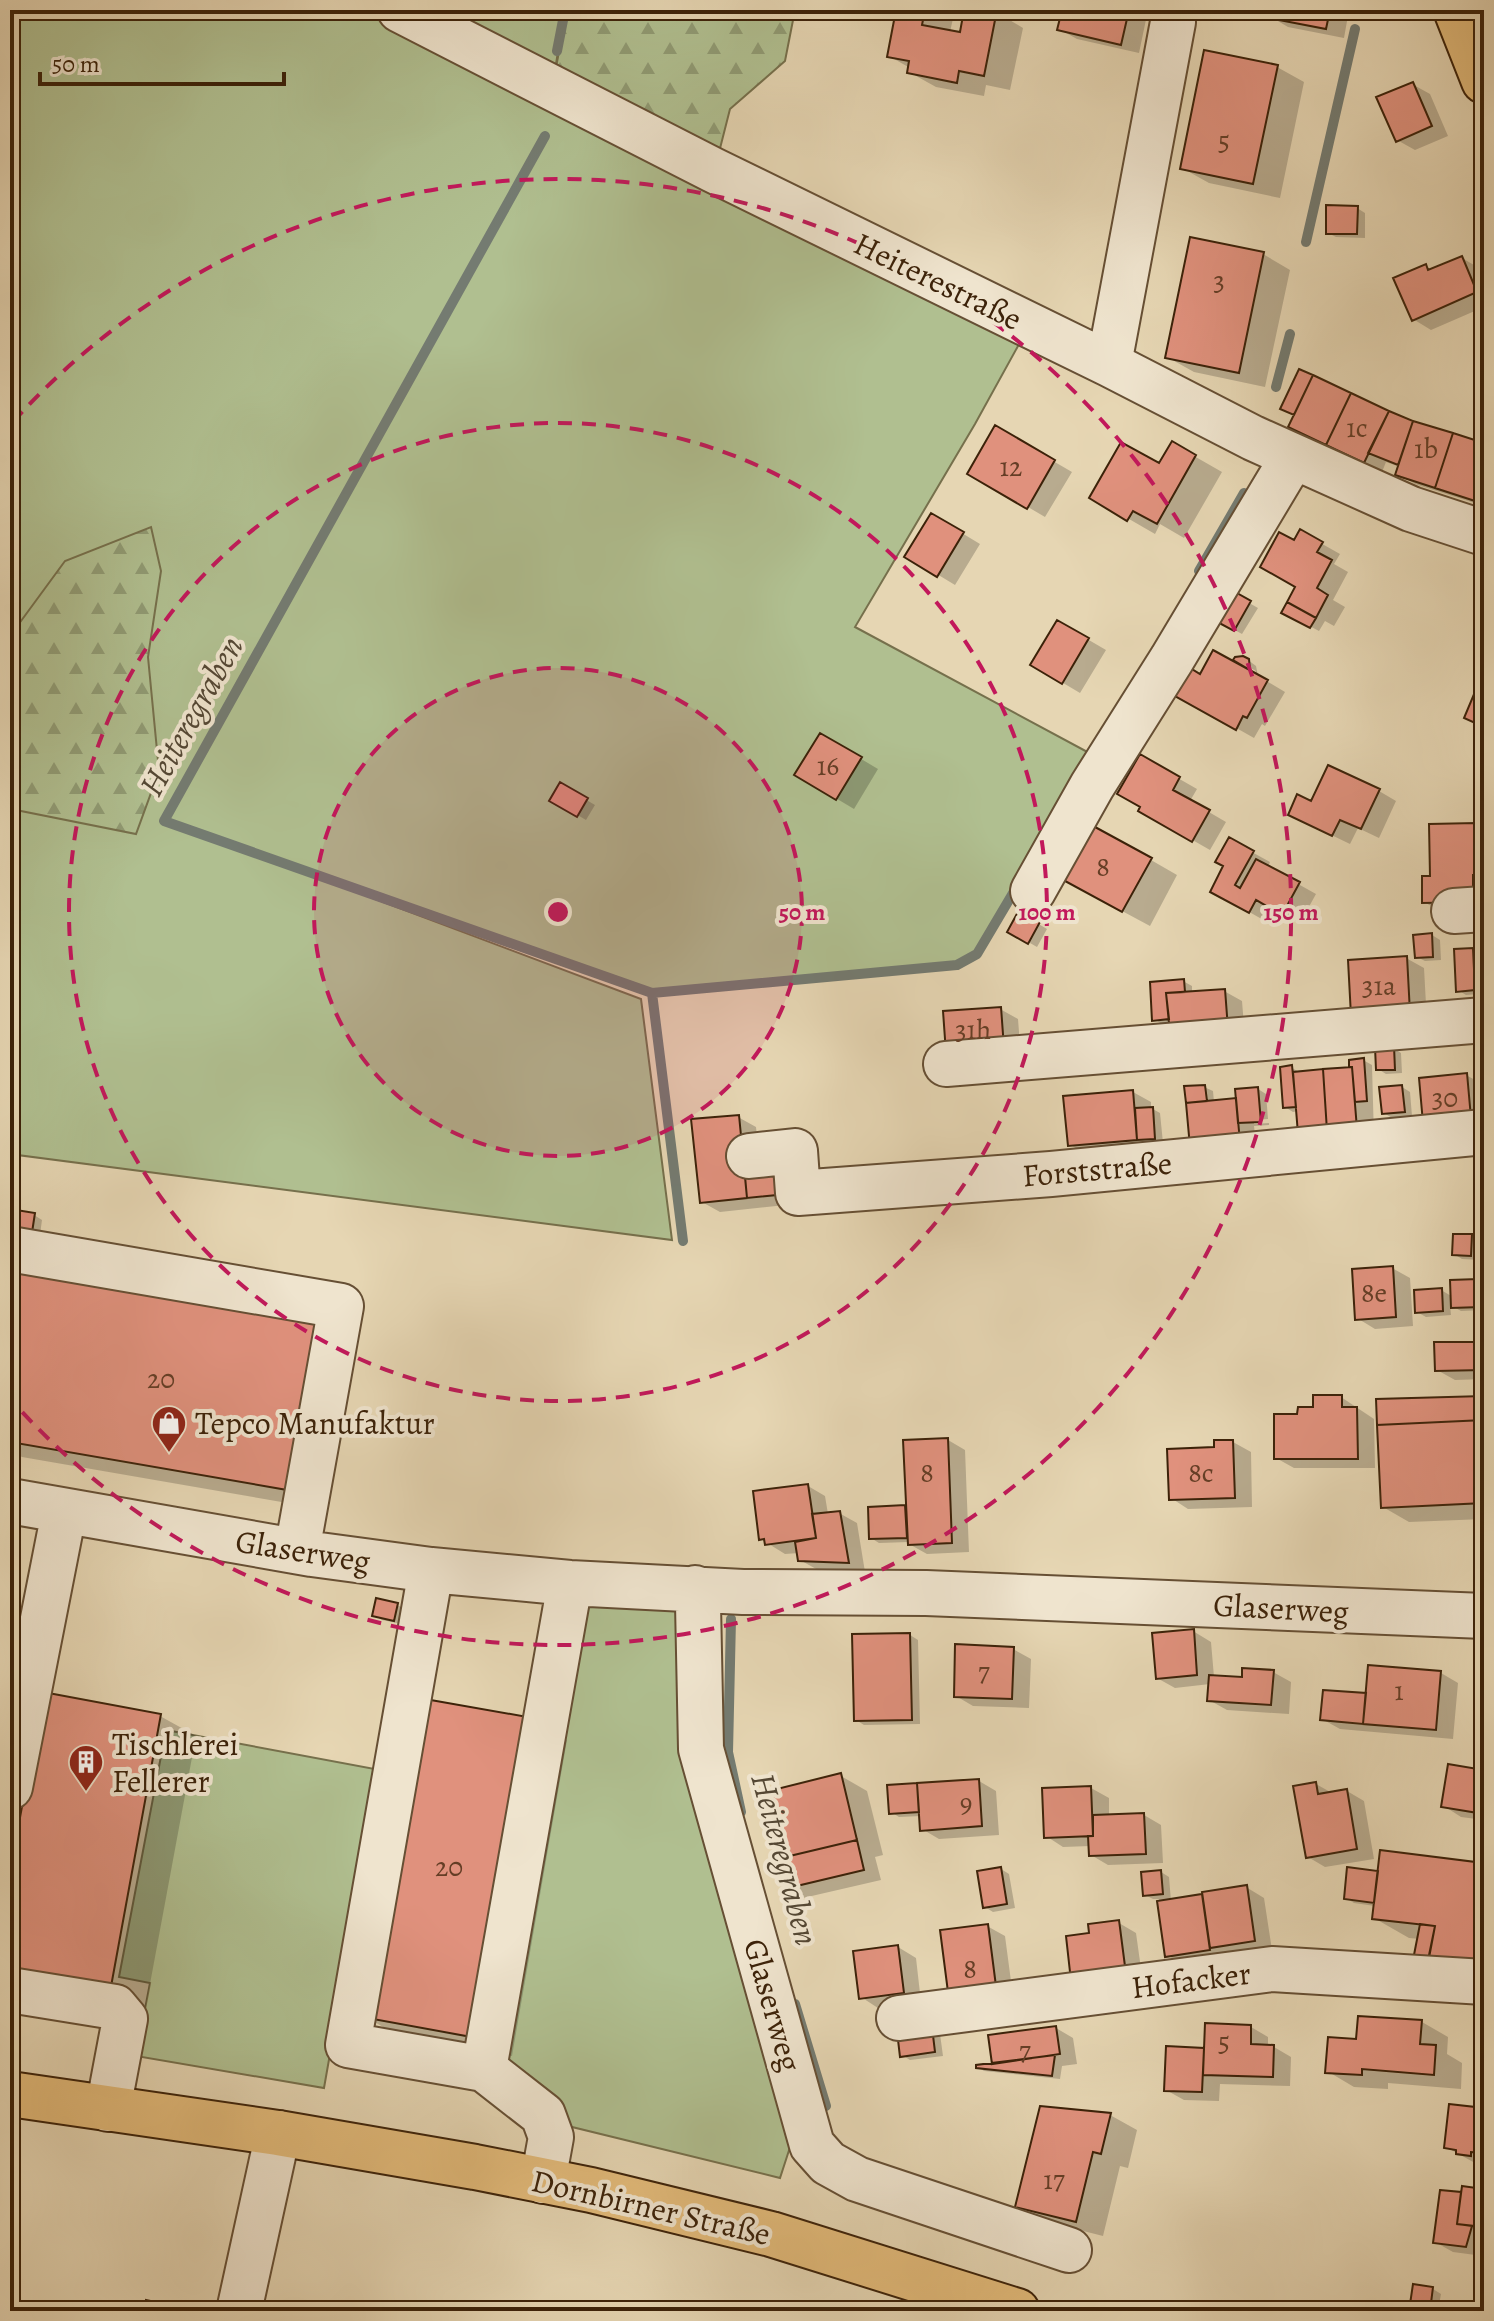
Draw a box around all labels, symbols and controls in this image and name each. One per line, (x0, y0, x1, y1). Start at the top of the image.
scale bar (40, 36, 284, 86)
text: 50 m (52, 48, 100, 80)
house number: 5 (1218, 122, 1230, 160)
street label: Heiterestraße (847, 221, 1029, 341)
house number: 3 (1213, 262, 1225, 300)
house number: 1c (1346, 409, 1368, 447)
house number: 1b (1414, 430, 1438, 468)
house number: 12 (1000, 448, 1022, 486)
water label: Heiteregraben (128, 627, 254, 805)
house number: 16 (817, 747, 839, 785)
house number: 8 (1096, 848, 1110, 886)
text: 50 m (779, 896, 825, 928)
text: 100 m (1018, 896, 1076, 928)
text: 150 m (1263, 896, 1319, 928)
centre of rings (544, 898, 572, 926)
house number: 31a (1362, 967, 1396, 1005)
house number: 31h (955, 1011, 991, 1049)
house number: 30 (1432, 1079, 1458, 1117)
street label: Forststraße (1020, 1141, 1174, 1197)
house number: 8e (1361, 1274, 1387, 1312)
house number: 20 (147, 1360, 175, 1398)
place label: Tepco Manufaktur (195, 1401, 435, 1445)
shop icon: Tepco Manufaktur (150, 1404, 188, 1454)
house number: 8 (920, 1454, 934, 1492)
house number: 8c (1188, 1454, 1214, 1492)
street label: Glaserweg (233, 1519, 373, 1583)
street label: Glaserweg (1212, 1582, 1350, 1634)
house number: 7 (978, 1653, 990, 1691)
house number: 1 (1394, 1672, 1404, 1710)
place label: Tischlerei Fellerer (112, 1722, 239, 1803)
building icon: Tischlerei Fellerer (67, 1743, 105, 1793)
water label: Heiteregraben (739, 1768, 831, 1950)
house number: 9 (960, 1784, 972, 1822)
house number: 20 (435, 1848, 463, 1886)
street label: Glaserweg (733, 1934, 813, 2076)
house number: 8 (963, 1950, 977, 1988)
street label: Hofacker (1129, 1951, 1253, 2009)
house number: 5 (1218, 2023, 1230, 2061)
house number: 7 (1019, 2032, 1031, 2070)
street label: Dornbirner Straße (527, 2158, 775, 2256)
house number: 17 (1043, 2161, 1065, 2199)

